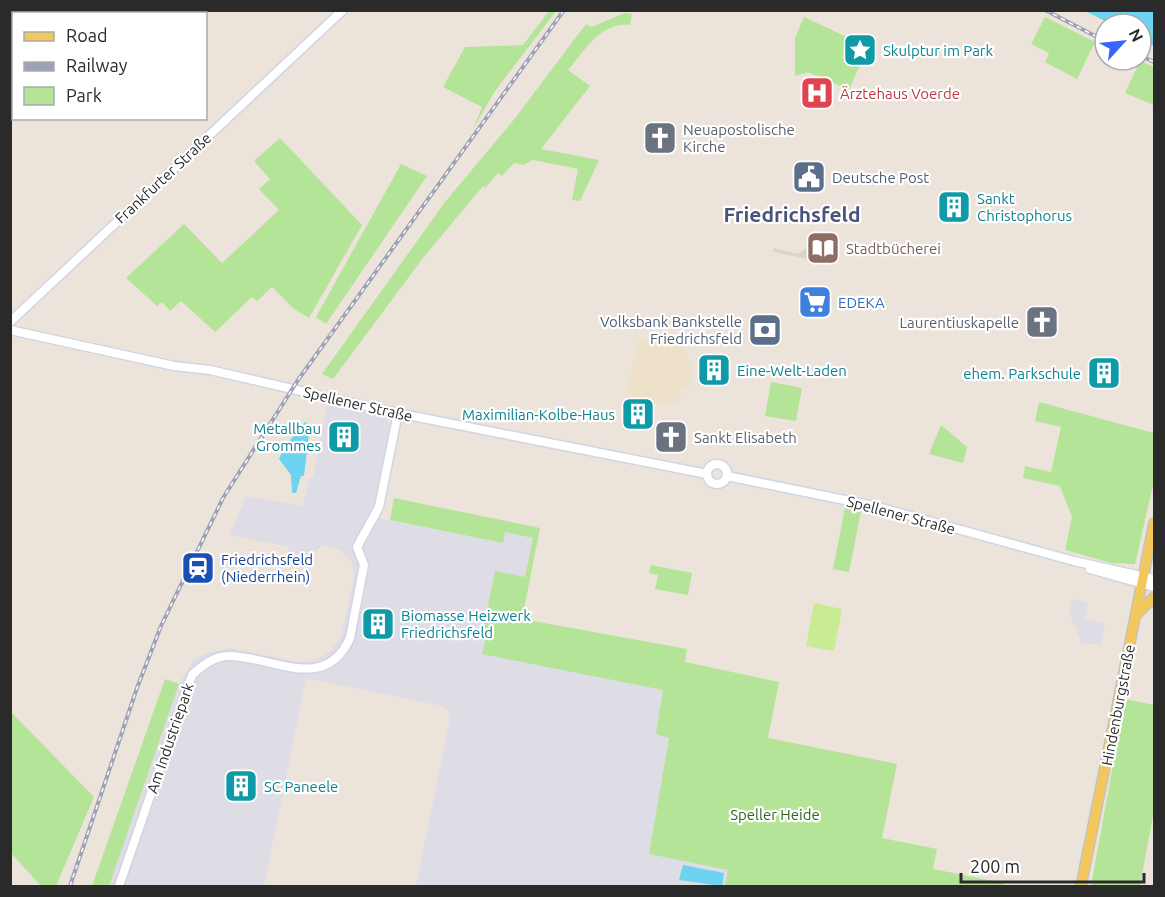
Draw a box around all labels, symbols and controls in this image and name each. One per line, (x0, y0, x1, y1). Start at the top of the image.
legend (12, 12, 207, 120)
north arrow (1093, 12, 1153, 72)
text: Road (66, 25, 108, 45)
text: N (1126, 26, 1147, 45)
place icon: Skulptur im Park (842, 32, 878, 68)
place label: Skulptur im Park (883, 42, 994, 59)
text: Railway (66, 55, 128, 75)
hospital icon: Ärztehaus Voerde (799, 75, 835, 111)
text: Park (66, 85, 102, 105)
place label: Ärztehaus Voerde (840, 85, 960, 102)
church icon: Neuapostolische Kirche (642, 120, 678, 156)
place label: Neuapostolische Kirche (683, 121, 795, 155)
street label: Frankfurter Straße (112, 129, 214, 227)
public building icon: Deutsche Post (791, 159, 827, 195)
place label: Deutsche Post (832, 169, 929, 186)
building icon: Sankt Christophorus (936, 189, 972, 225)
place label: Sankt Christophorus (977, 190, 1072, 224)
district label: Friedrichsfeld (723, 202, 861, 226)
library icon: Stadtbücherei (805, 230, 841, 266)
place label: Stadtbücherei (846, 240, 941, 257)
supermarket icon: EDEKA (797, 284, 833, 320)
place label: EDEKA (838, 294, 885, 311)
church icon: Laurentiuskapelle (1024, 304, 1060, 340)
bank icon: Volksbank Bankstelle Friedrichsfeld (747, 312, 783, 348)
place label: Volksbank Bankstelle Friedrichsfeld (600, 313, 742, 347)
place label: Laurentiuskapelle (899, 314, 1019, 331)
building icon: Eine-Welt-Laden (696, 352, 732, 388)
building icon: ehem. Parkschule (1086, 355, 1122, 391)
place label: Eine-Welt-Laden (737, 362, 847, 379)
place label: ehem. Parkschule (963, 365, 1081, 382)
street label: Spellener Straße (302, 383, 414, 425)
building icon: Maximilian-Kolbe-Haus (620, 396, 656, 432)
place label: Maximilian-Kolbe-Haus (462, 406, 615, 423)
building icon: Metallbau Grommes (326, 419, 362, 455)
church icon: Sankt Elisabeth (653, 419, 689, 455)
place label: Metallbau Grommes (253, 420, 321, 454)
place label: Sankt Elisabeth (694, 429, 797, 446)
street label: Spellener Straße (845, 492, 957, 538)
station icon: Friedrichsfeld (Niederrhein) (180, 550, 216, 586)
place label: Friedrichsfeld (Niederrhein) (221, 551, 313, 585)
building icon: Biomasse Heizwerk Friedrichsfeld (360, 606, 396, 642)
place label: Biomasse Heizwerk Friedrichsfeld (401, 607, 531, 641)
street label: Hindenburgstraße (1098, 643, 1138, 767)
street label: Am Industriepark (143, 680, 197, 795)
building icon: SC Paneele (223, 768, 259, 804)
place label: SC Paneele (264, 778, 338, 795)
park label: Speller Heide (730, 806, 820, 823)
scale bar (961, 846, 1144, 884)
text: 200 m (970, 856, 1020, 876)

